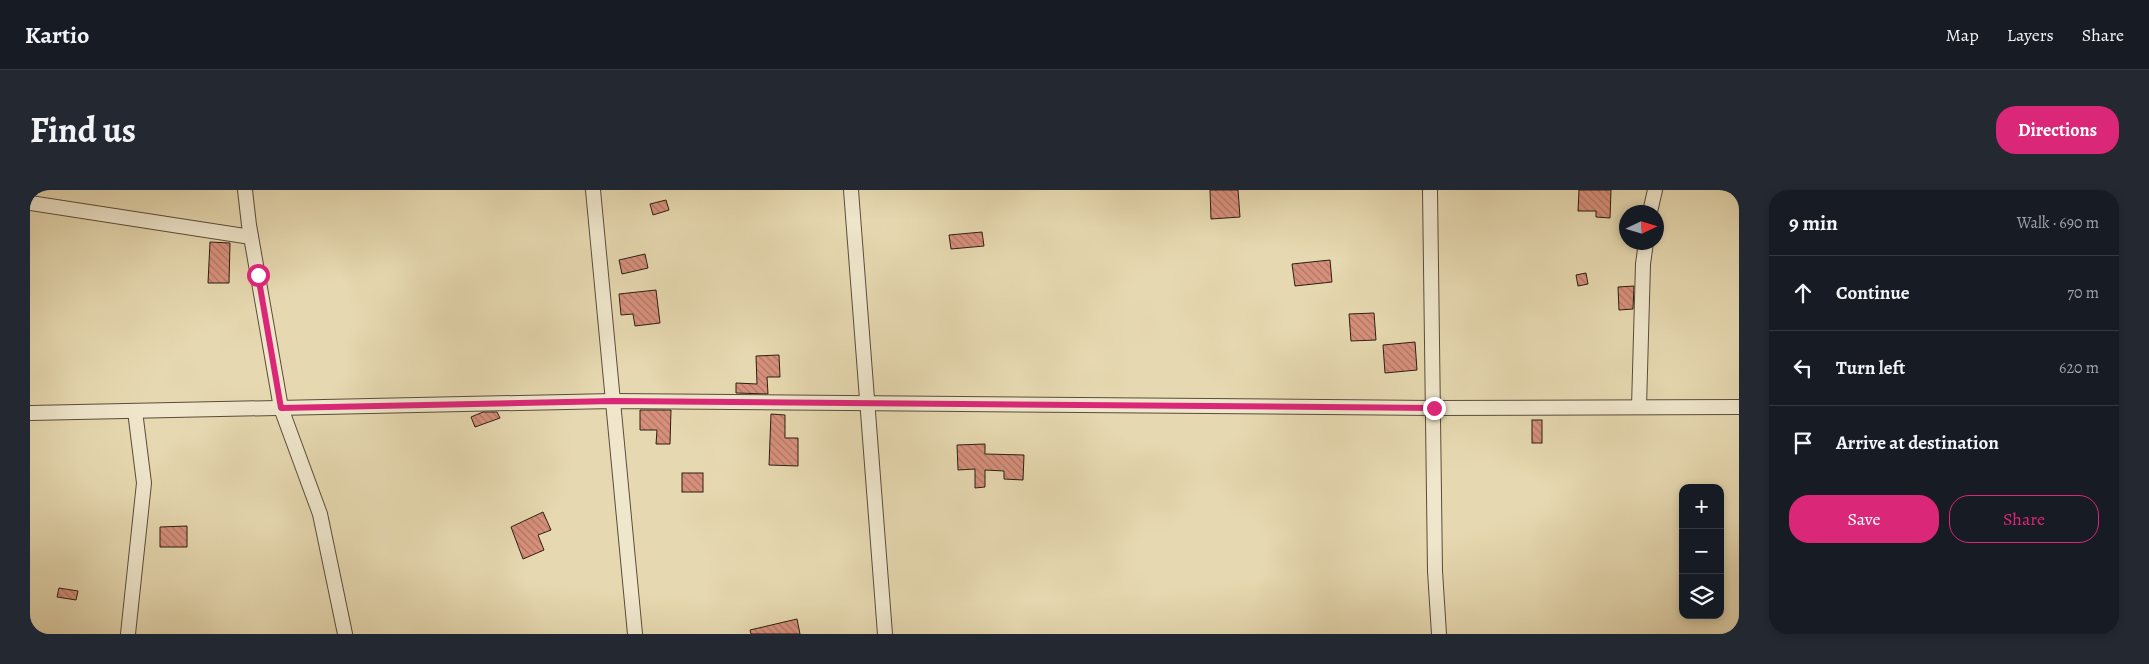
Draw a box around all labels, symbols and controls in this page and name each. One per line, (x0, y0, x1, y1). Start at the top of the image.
text: Kartio (25, 19, 89, 51)
text: Map (1946, 23, 1979, 47)
text: Layers (2007, 23, 2054, 47)
text: Share (2082, 23, 2124, 47)
text: Find us (30, 106, 136, 154)
button: Directions (1996, 106, 2119, 154)
north arrow (1619, 205, 1664, 250)
text: 9 min (1789, 209, 1838, 237)
text: Walk · 690 m (2017, 212, 2099, 234)
route start (247, 264, 270, 287)
icon: ahead (1789, 279, 1817, 307)
text: Continue (1836, 280, 1910, 306)
text: 70 m (2067, 282, 2099, 304)
icon: left (1789, 354, 1817, 382)
text: Turn left (1836, 355, 1905, 381)
text: 620 m (2059, 357, 2099, 379)
route end (1423, 397, 1446, 420)
icon: arrive (1789, 429, 1817, 457)
text: Arrive at destination (1836, 430, 1999, 456)
map controls (1679, 484, 1724, 619)
button: + (1679, 484, 1724, 529)
button: Save (1789, 495, 1939, 543)
button: Share (1949, 495, 2099, 543)
button: − (1679, 529, 1724, 574)
button: layers (1679, 574, 1724, 619)

